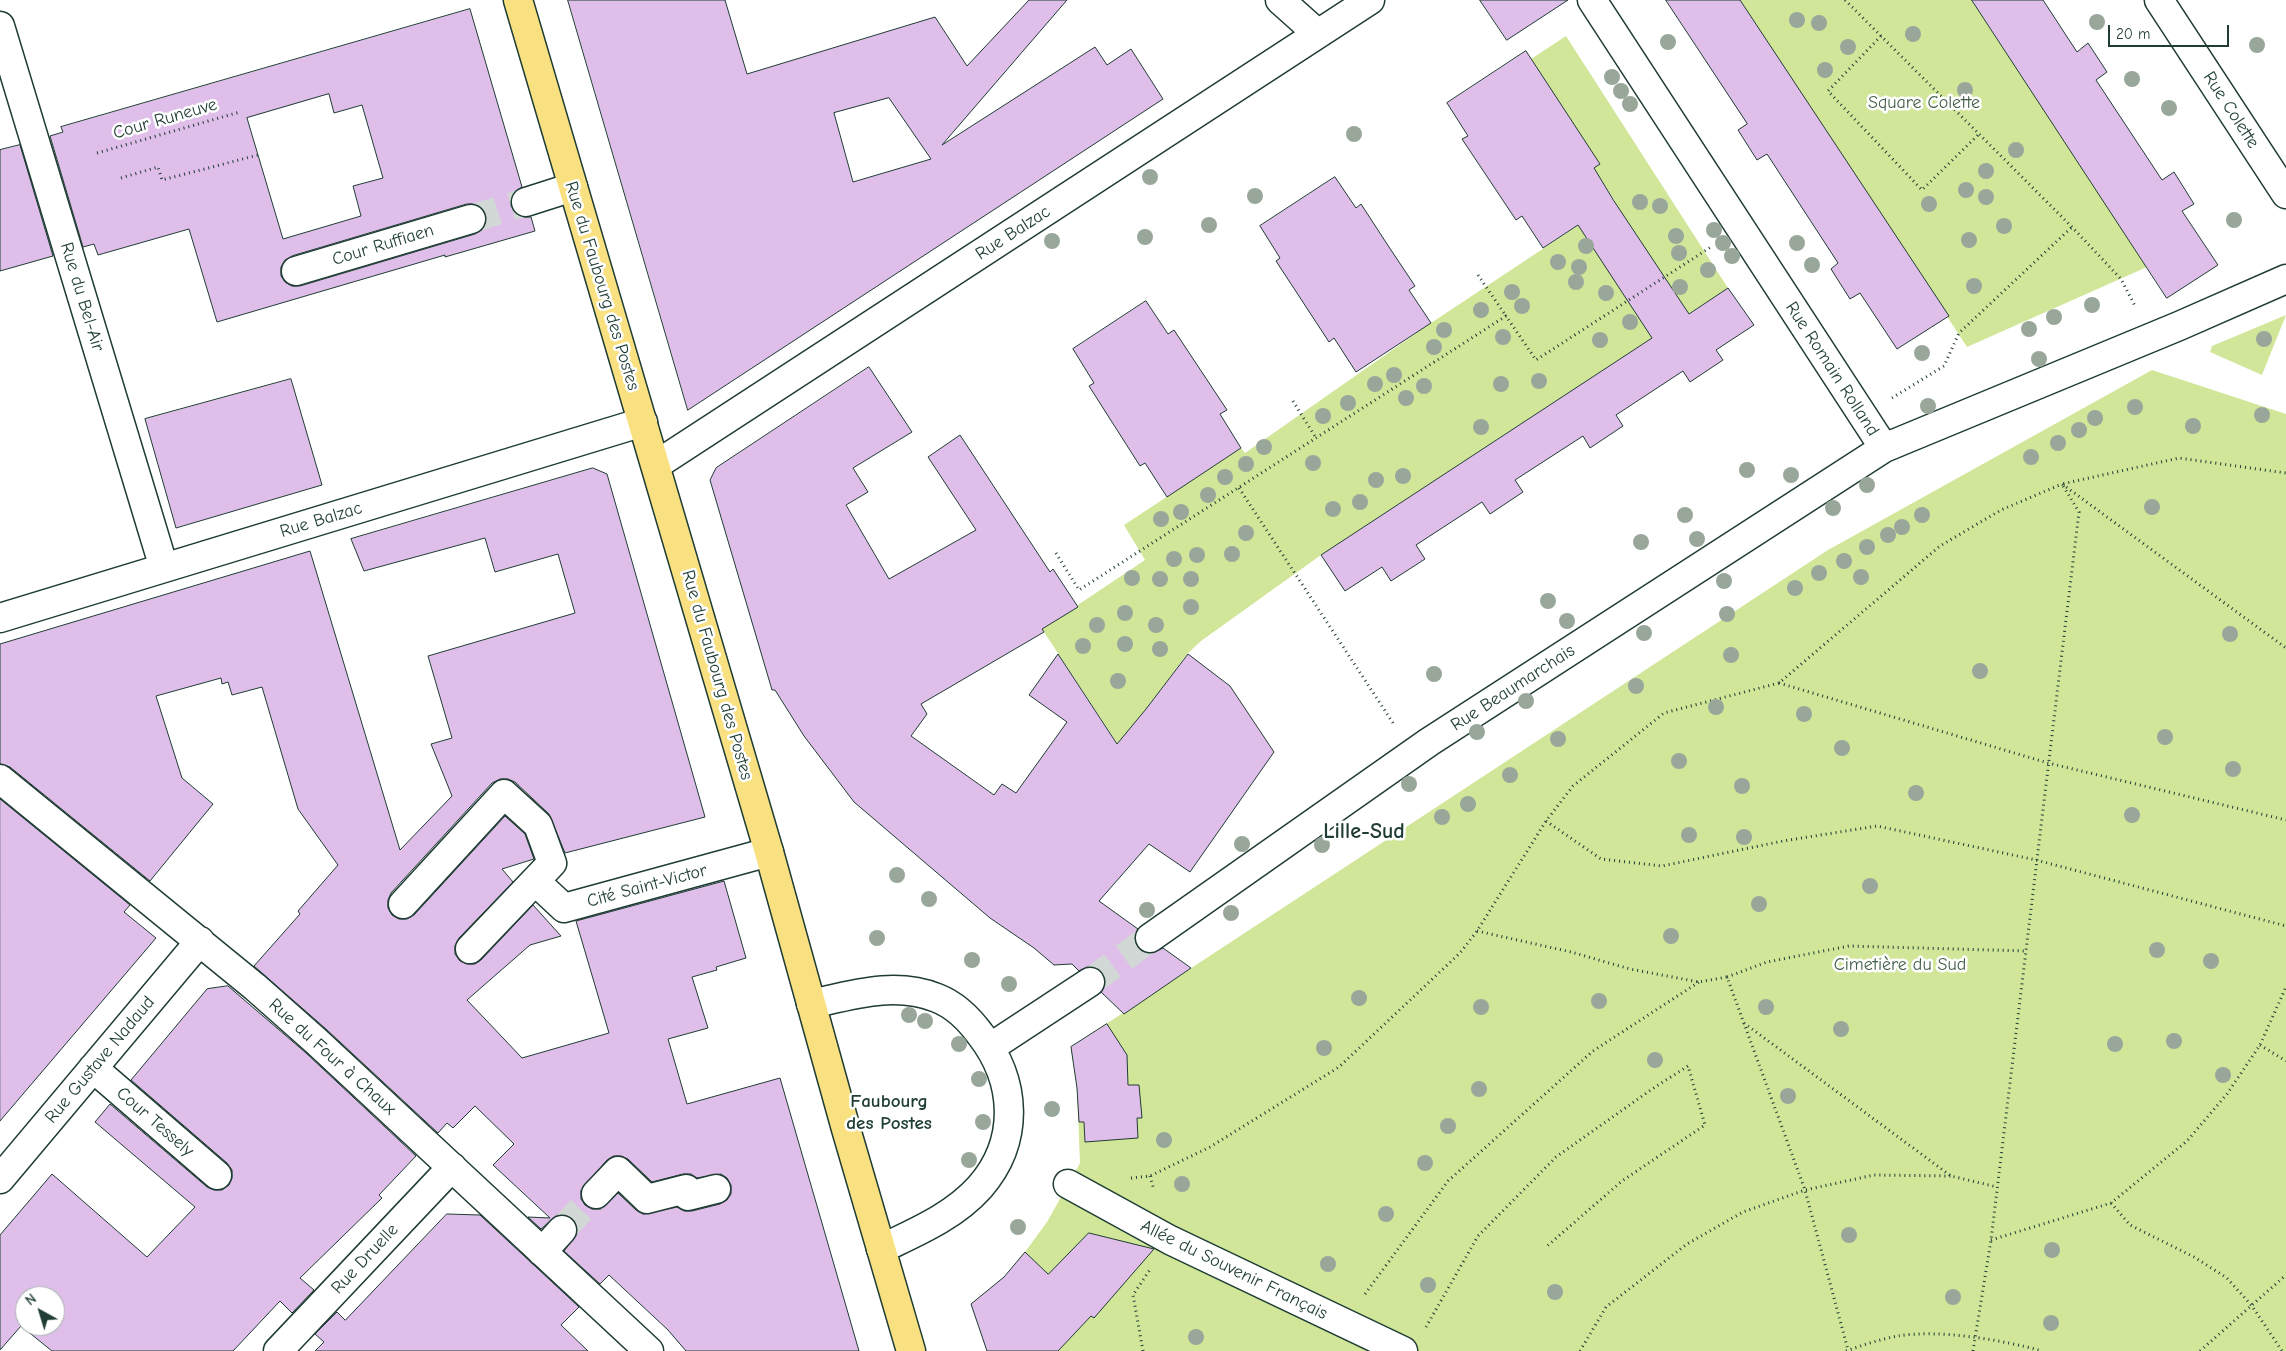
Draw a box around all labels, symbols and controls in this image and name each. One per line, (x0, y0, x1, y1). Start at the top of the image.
scale bar (2111, 15, 2232, 47)
text: 20 m (2116, 25, 2150, 43)
street label: Rue Colette (2198, 68, 2264, 152)
park label: Square Colette (1868, 92, 1980, 114)
street label: Cour Runeuve (110, 94, 220, 144)
street label: Rue du Faubourg des Postes (560, 179, 644, 393)
street label: Rue Balzac (972, 201, 1054, 265)
street label: Cour Ruffiaen (330, 219, 436, 271)
street label: Rue du Bel-Air (55, 240, 109, 354)
street label: Rue Romain Rolland (1780, 298, 1884, 440)
street label: Rue Balzac (277, 497, 365, 543)
street label: Rue du Faubourg des Postes (677, 568, 757, 782)
street label: Rue Beaumarchais (1447, 640, 1579, 736)
district label: Lille-Sud (1323, 819, 1405, 845)
street label: Cité Saint-Victor (585, 860, 709, 912)
park label: Cimetière du Sud (1834, 954, 1966, 976)
street label: Rue Gustave Nadaud (41, 992, 159, 1128)
street label: Rue du Four à Chaux (264, 994, 400, 1120)
street label: Cour Tessely (112, 1082, 198, 1162)
district label: Faubourg des Postes (846, 1091, 932, 1135)
street label: Allée du Souvenir Français (1137, 1215, 1331, 1325)
street label: Rue Druelle (327, 1219, 403, 1299)
north arrow (15, 1286, 65, 1336)
text: N (22, 1290, 40, 1309)

